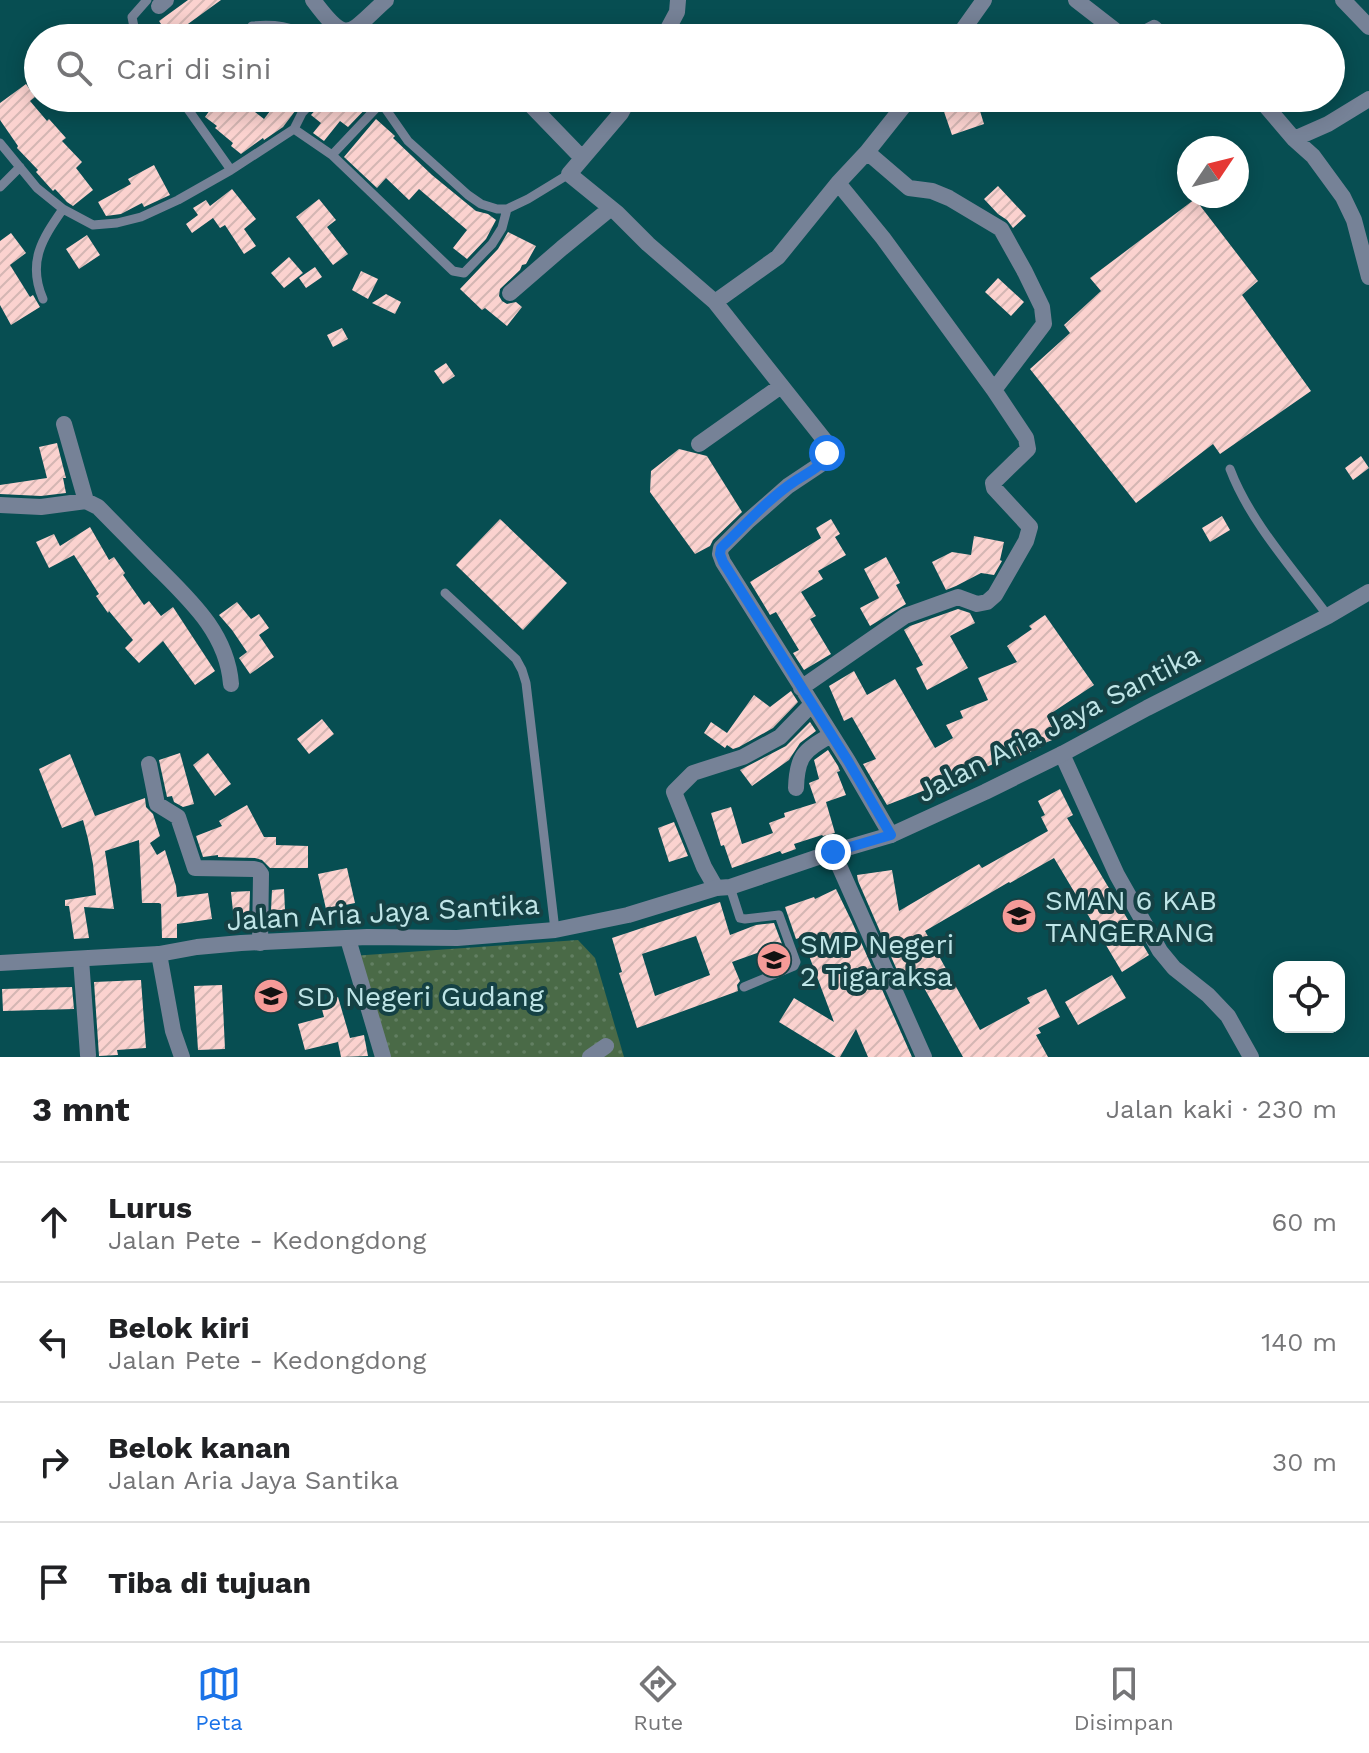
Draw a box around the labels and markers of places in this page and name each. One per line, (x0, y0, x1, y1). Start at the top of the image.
place label: SMAN 6 KAB TANGERANG (1045, 884, 1217, 949)
school or university icon: SMAN 6 KAB TANGERANG (1000, 897, 1038, 935)
place label: SMP Negeri 2 Tigaraksa (800, 928, 954, 993)
school or university icon: SMP Negeri 2 Tigaraksa (755, 941, 793, 979)
school or university icon: SD Negeri Gudang (252, 977, 290, 1015)
place label: SD Negeri Gudang (297, 980, 544, 1013)

